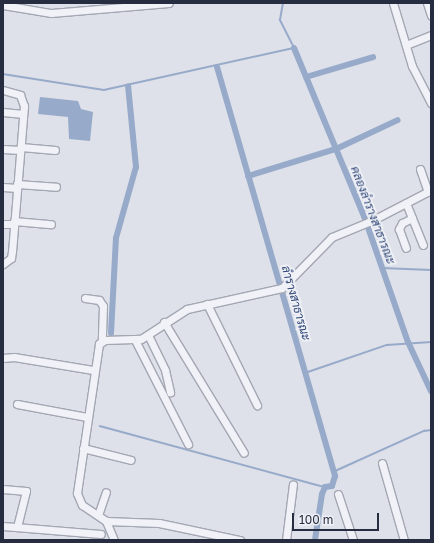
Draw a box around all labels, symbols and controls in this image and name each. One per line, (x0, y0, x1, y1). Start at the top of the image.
water label: คลองลำรางสาธารณะ (348, 164, 398, 266)
water label: ลำรางสาธารณะ (278, 264, 314, 342)
scale bar (294, 505, 381, 531)
text: 100 m (299, 512, 333, 527)

